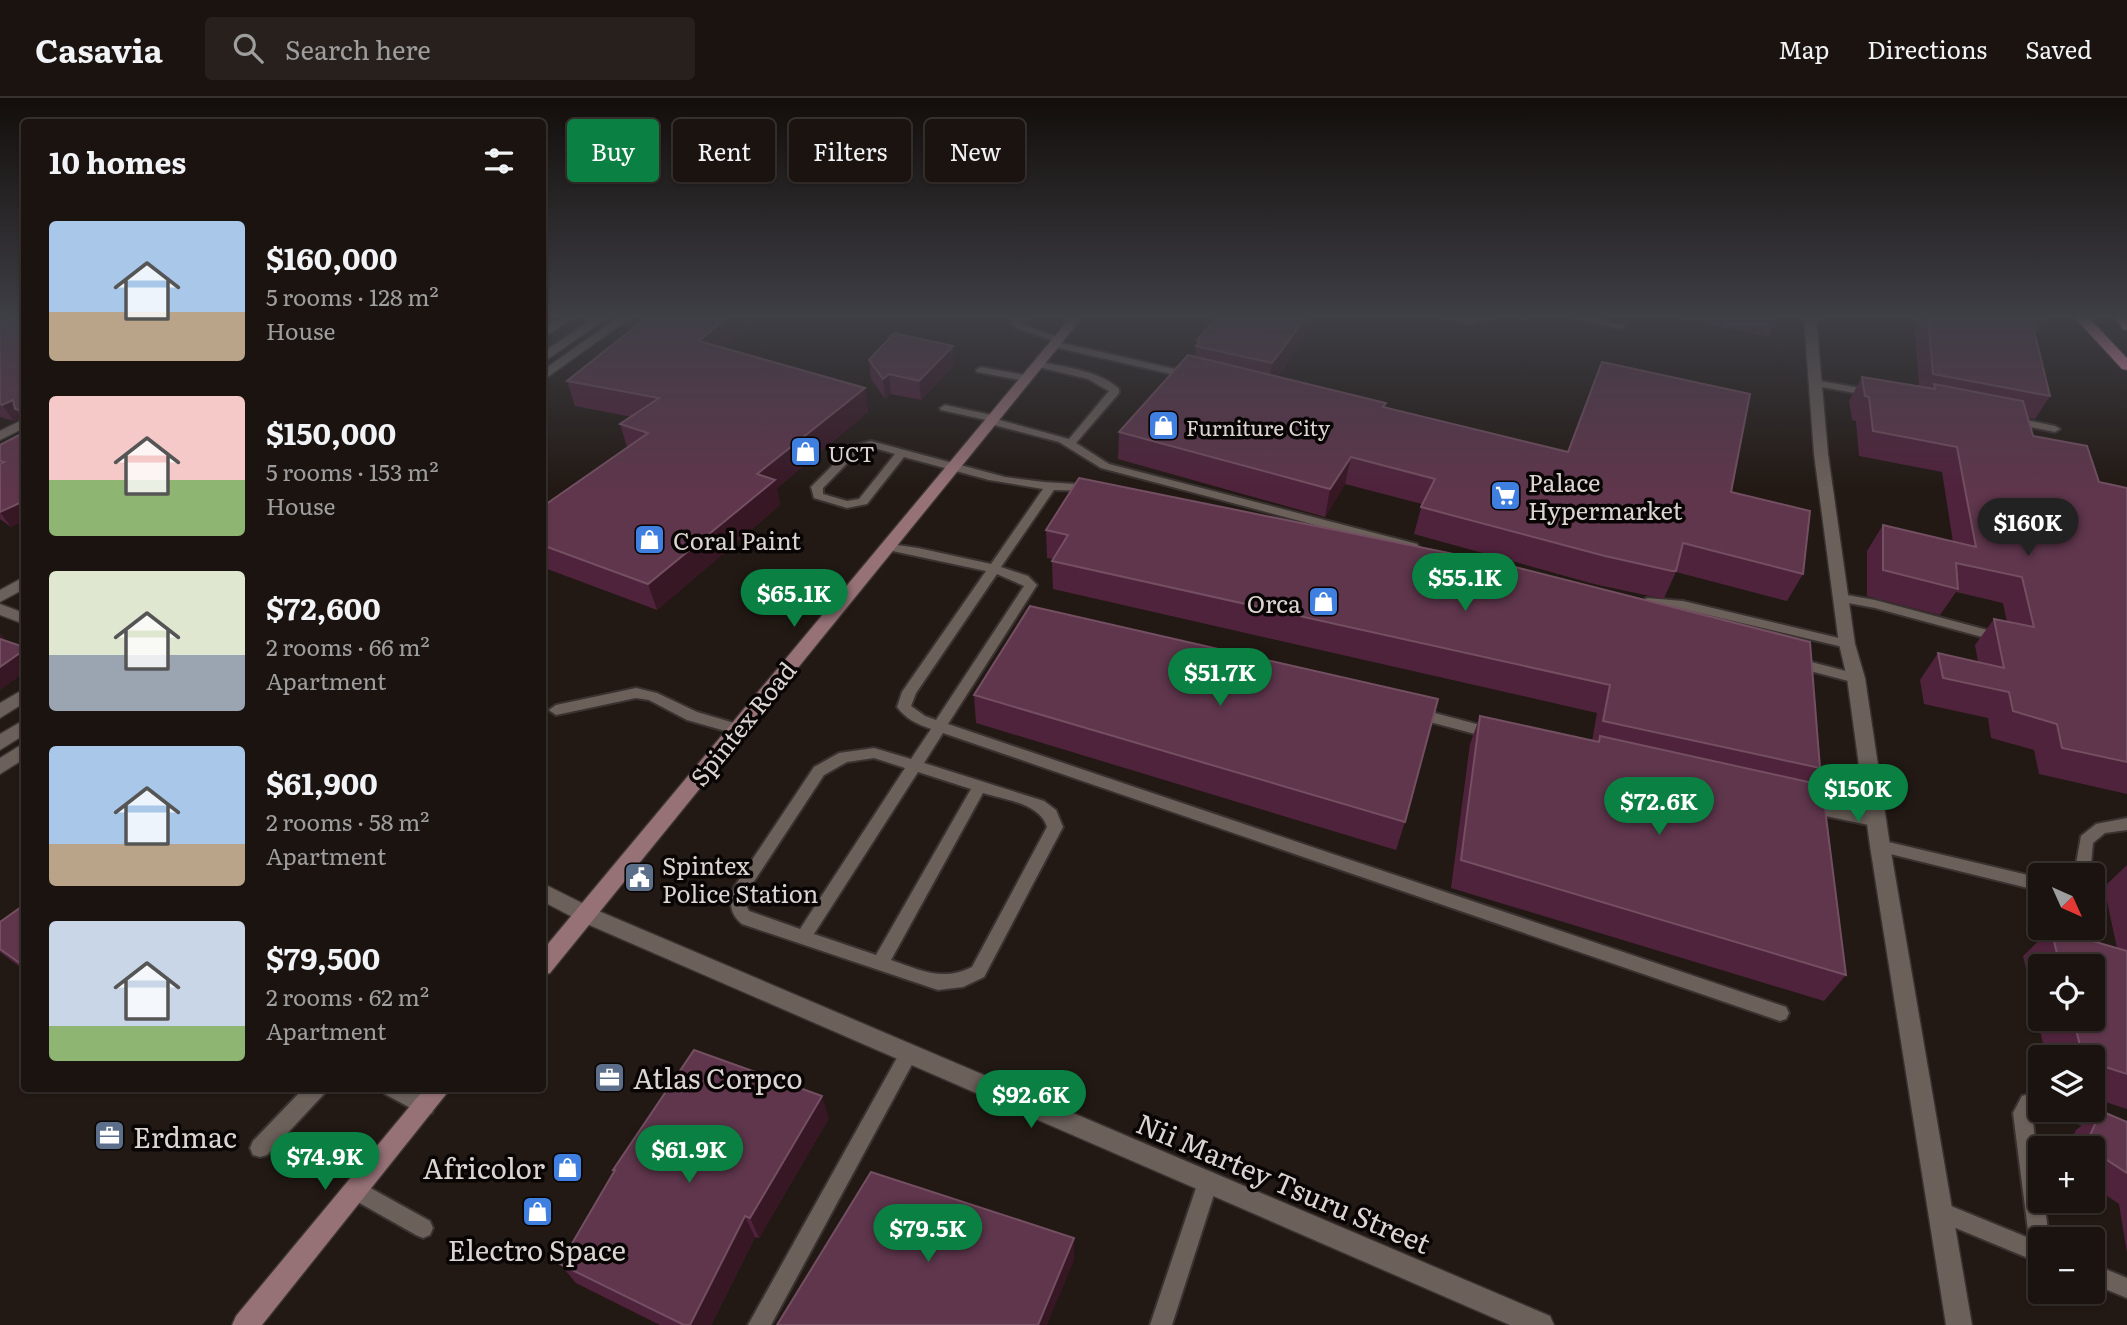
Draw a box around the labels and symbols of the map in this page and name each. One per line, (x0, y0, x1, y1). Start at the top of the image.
shop icon: Furniture City (1146, 409, 1180, 443)
place label: Furniture City (1186, 411, 1331, 442)
shop icon: UCT (788, 435, 822, 469)
place label: UCT (828, 437, 875, 468)
place label: Palace Hypermarket (1528, 464, 1683, 527)
supermarket icon: Palace Hypermarket (1488, 478, 1522, 512)
pin: $160K (1979, 498, 2077, 558)
shop icon: Coral Paint (633, 522, 667, 556)
place label: Coral Paint (673, 522, 801, 557)
pin: $55.1K (1408, 554, 1522, 613)
pin: $65.1K (737, 570, 851, 629)
place label: Orca (1247, 585, 1301, 620)
shop icon: Orca (1307, 585, 1341, 619)
pin: $51.7K (1163, 648, 1277, 708)
street label: Spintex Road (681, 653, 803, 793)
pin: $150K (1809, 764, 1907, 824)
pin: $72.6K (1602, 778, 1716, 837)
place label: Spintex Police Station (662, 847, 819, 910)
public building icon: Spintex Police Station (622, 861, 656, 895)
north arrow (2028, 863, 2105, 940)
place label: Atlas Corpco (633, 1056, 803, 1098)
office icon: Atlas Corpco (593, 1060, 627, 1094)
pin: $92.6K (974, 1070, 1088, 1130)
street label: Nii Martey Tsuru Street (1131, 1101, 1438, 1263)
place label: Erdmac (133, 1115, 237, 1157)
office icon: Erdmac (93, 1119, 127, 1153)
pin: $61.9K (632, 1126, 746, 1185)
pin: $74.9K (268, 1132, 382, 1192)
place label: Africolor (423, 1146, 546, 1188)
shop icon: Africolor (551, 1150, 585, 1184)
shop icon: Electro Space (520, 1195, 554, 1229)
pin: $79.5K (871, 1204, 985, 1264)
place label: Electro Space (448, 1228, 626, 1270)

